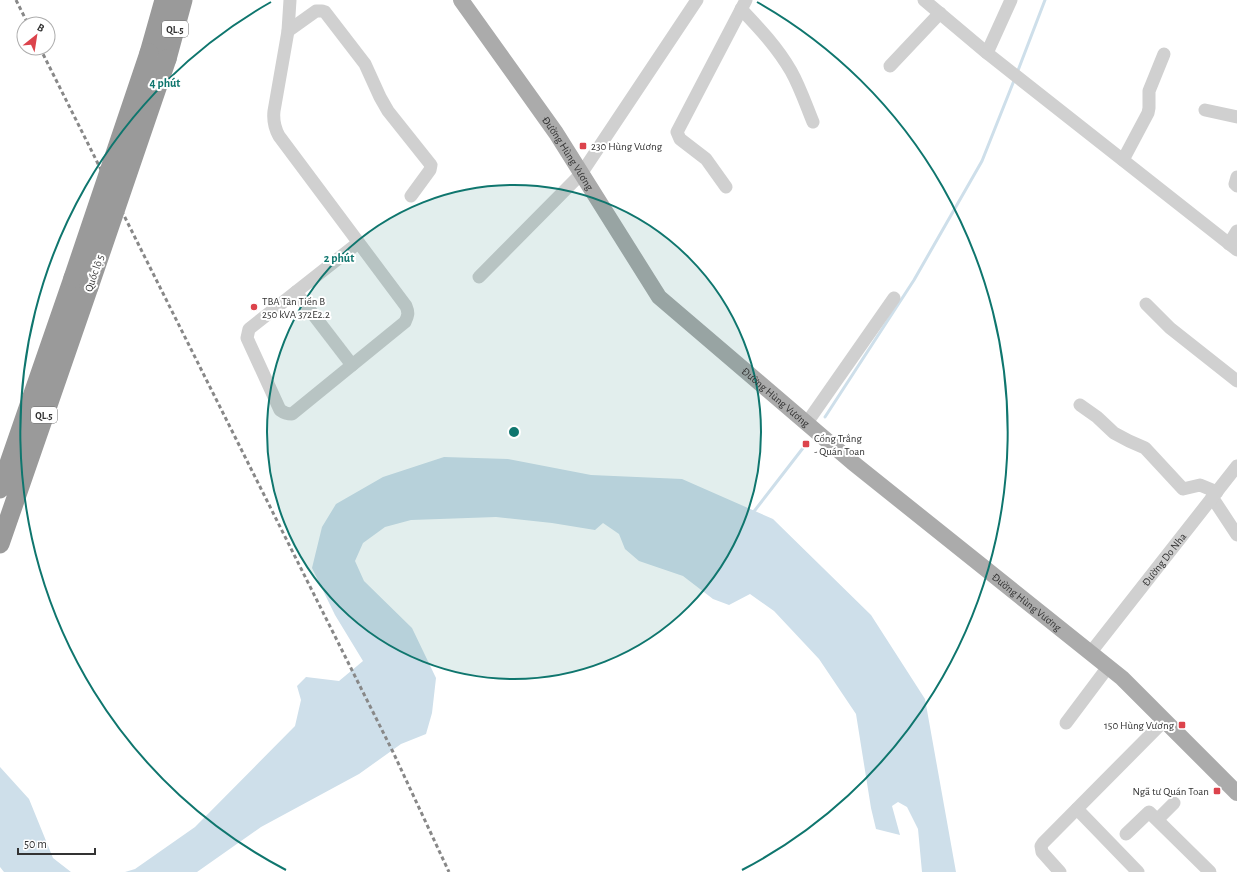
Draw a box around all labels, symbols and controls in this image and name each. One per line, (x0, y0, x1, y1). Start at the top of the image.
north arrow (16, 16, 56, 56)
text: B (35, 21, 47, 34)
road number: QL.5 (162, 21, 188, 37)
text: 4 phút (150, 77, 180, 89)
street label: Đường Hùng Vương (540, 114, 596, 193)
marker: 230 Hùng Vương (578, 141, 588, 151)
place label: 230 Hùng Vương (591, 141, 663, 152)
text: 2 phút (324, 252, 354, 264)
street label: Quốc lộ 5 (83, 253, 106, 293)
place label: TBA Tân Tiến B 250 kVA 372E2.2 (262, 296, 330, 320)
marker: TBA Tân Tiến B 250 kVA 372E2.2 (249, 302, 259, 312)
street label: Đường Hùng Vương (740, 365, 812, 430)
road number: QL.5 (31, 407, 57, 423)
centre of rings (507, 425, 521, 439)
place label: Cống Trắng - Quán Toan (814, 433, 865, 457)
marker: Cống Trắng - Quán Toan (801, 439, 811, 449)
street label: Đường Do Nha (1140, 531, 1188, 588)
street label: Đường Hùng Vương (990, 571, 1064, 634)
place label: 150 Hùng Vương (1104, 720, 1175, 731)
marker: 150 Hùng Vương (1177, 720, 1187, 730)
place label: Ngã tư Quán Toan (1133, 786, 1209, 797)
marker: Ngã tư Quán Toan (1212, 786, 1222, 796)
scale bar (18, 830, 95, 856)
text: 50 m (24, 838, 47, 850)

